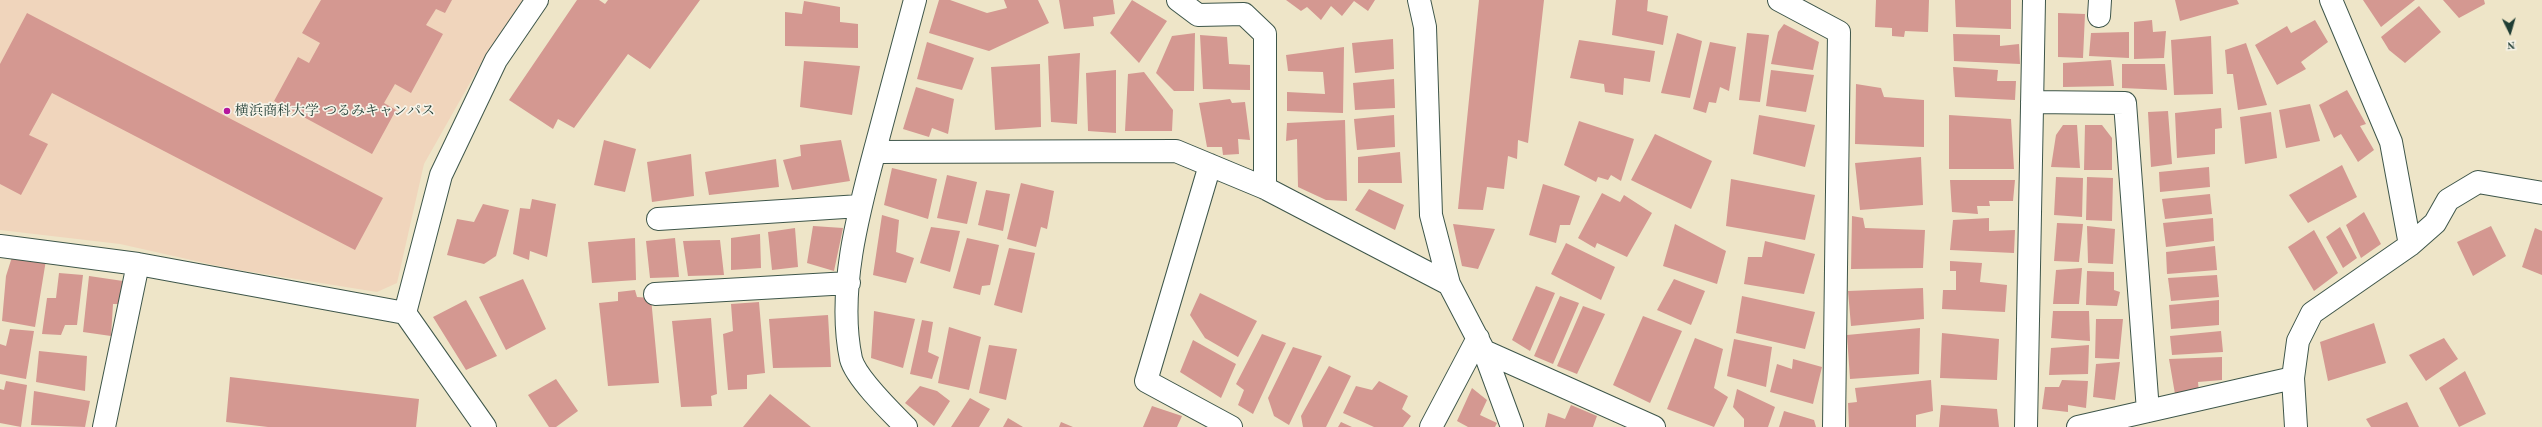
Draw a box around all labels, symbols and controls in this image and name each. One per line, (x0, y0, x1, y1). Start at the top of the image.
north arrow (2490, 12, 2530, 52)
text: N (2506, 39, 2516, 50)
place label: 横浜商科大学 つるみキャンパス (235, 103, 435, 119)
marker: 横浜商科大学 つるみキャンパス (222, 106, 232, 116)

